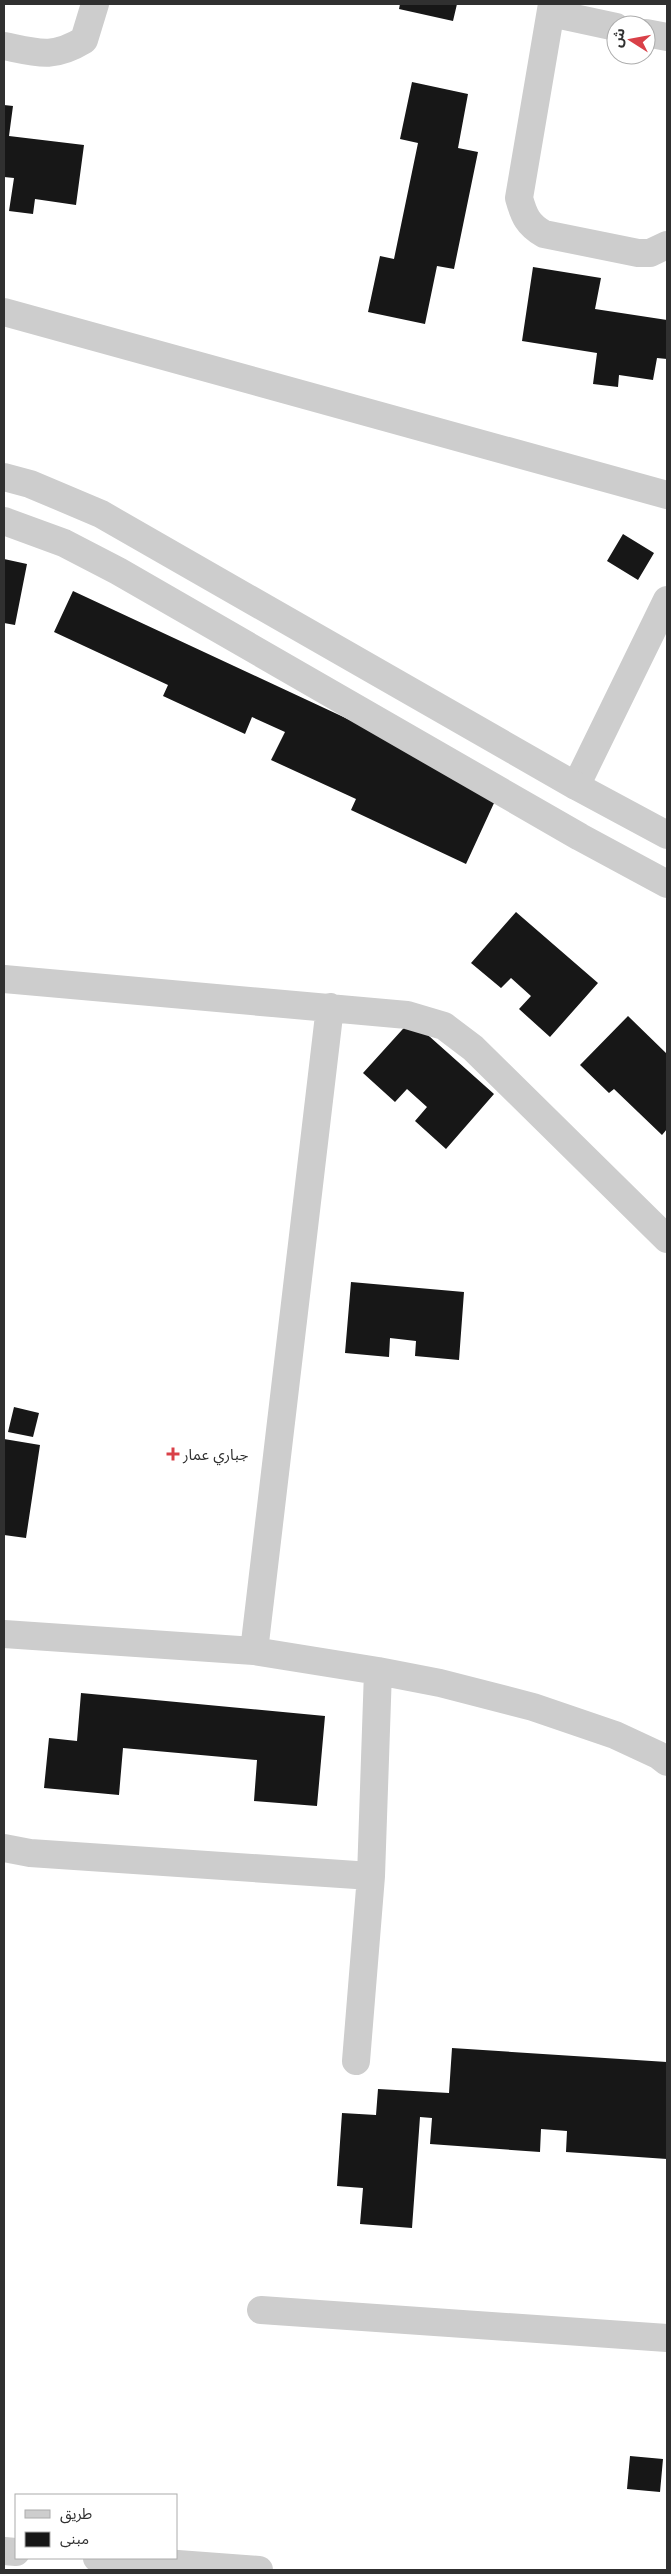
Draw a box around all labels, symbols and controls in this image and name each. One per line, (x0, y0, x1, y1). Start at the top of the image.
north arrow (606, 15, 656, 65)
text: ش (608, 26, 629, 49)
place label: جباري عمار (182, 1445, 249, 1466)
marker: جباري عمار (167, 1448, 179, 1460)
legend (15, 2494, 178, 2559)
text: طريق (60, 2504, 92, 2524)
text: مبنى (60, 2529, 89, 2548)

